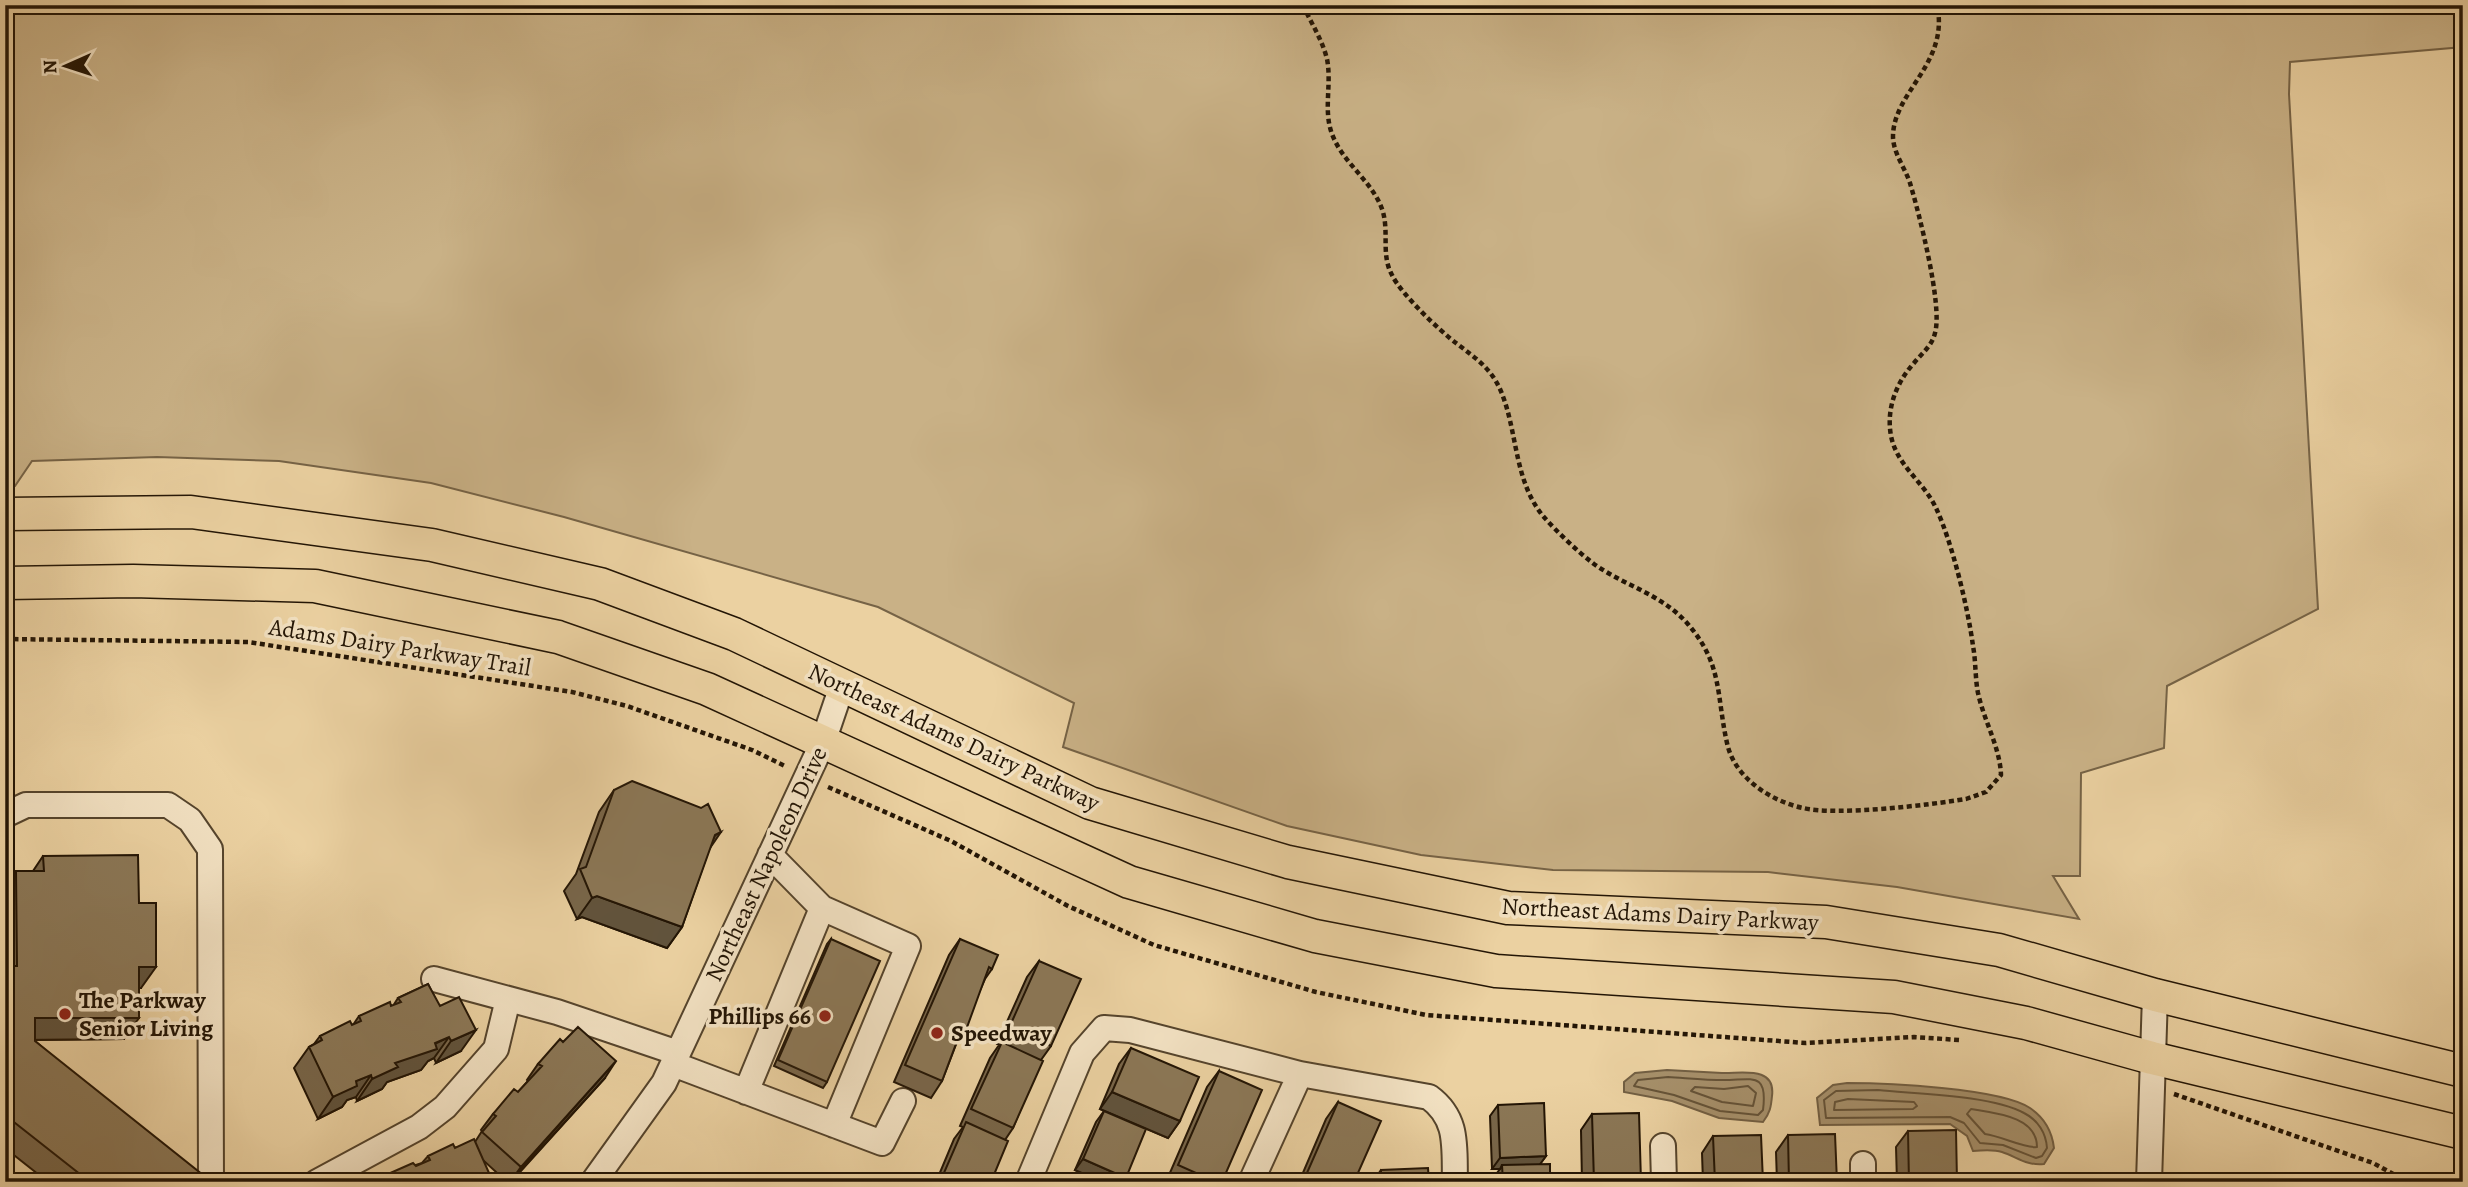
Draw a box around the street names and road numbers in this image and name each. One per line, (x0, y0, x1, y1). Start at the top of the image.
street label: Adams Dairy Parkway Trail (266, 610, 533, 684)
street label: Northeast Adams Dairy Parkway (803, 655, 1105, 819)
street label: Northeast Napoleon Drive (697, 741, 835, 987)
street label: Northeast Adams Dairy Parkway (1500, 890, 1820, 938)

